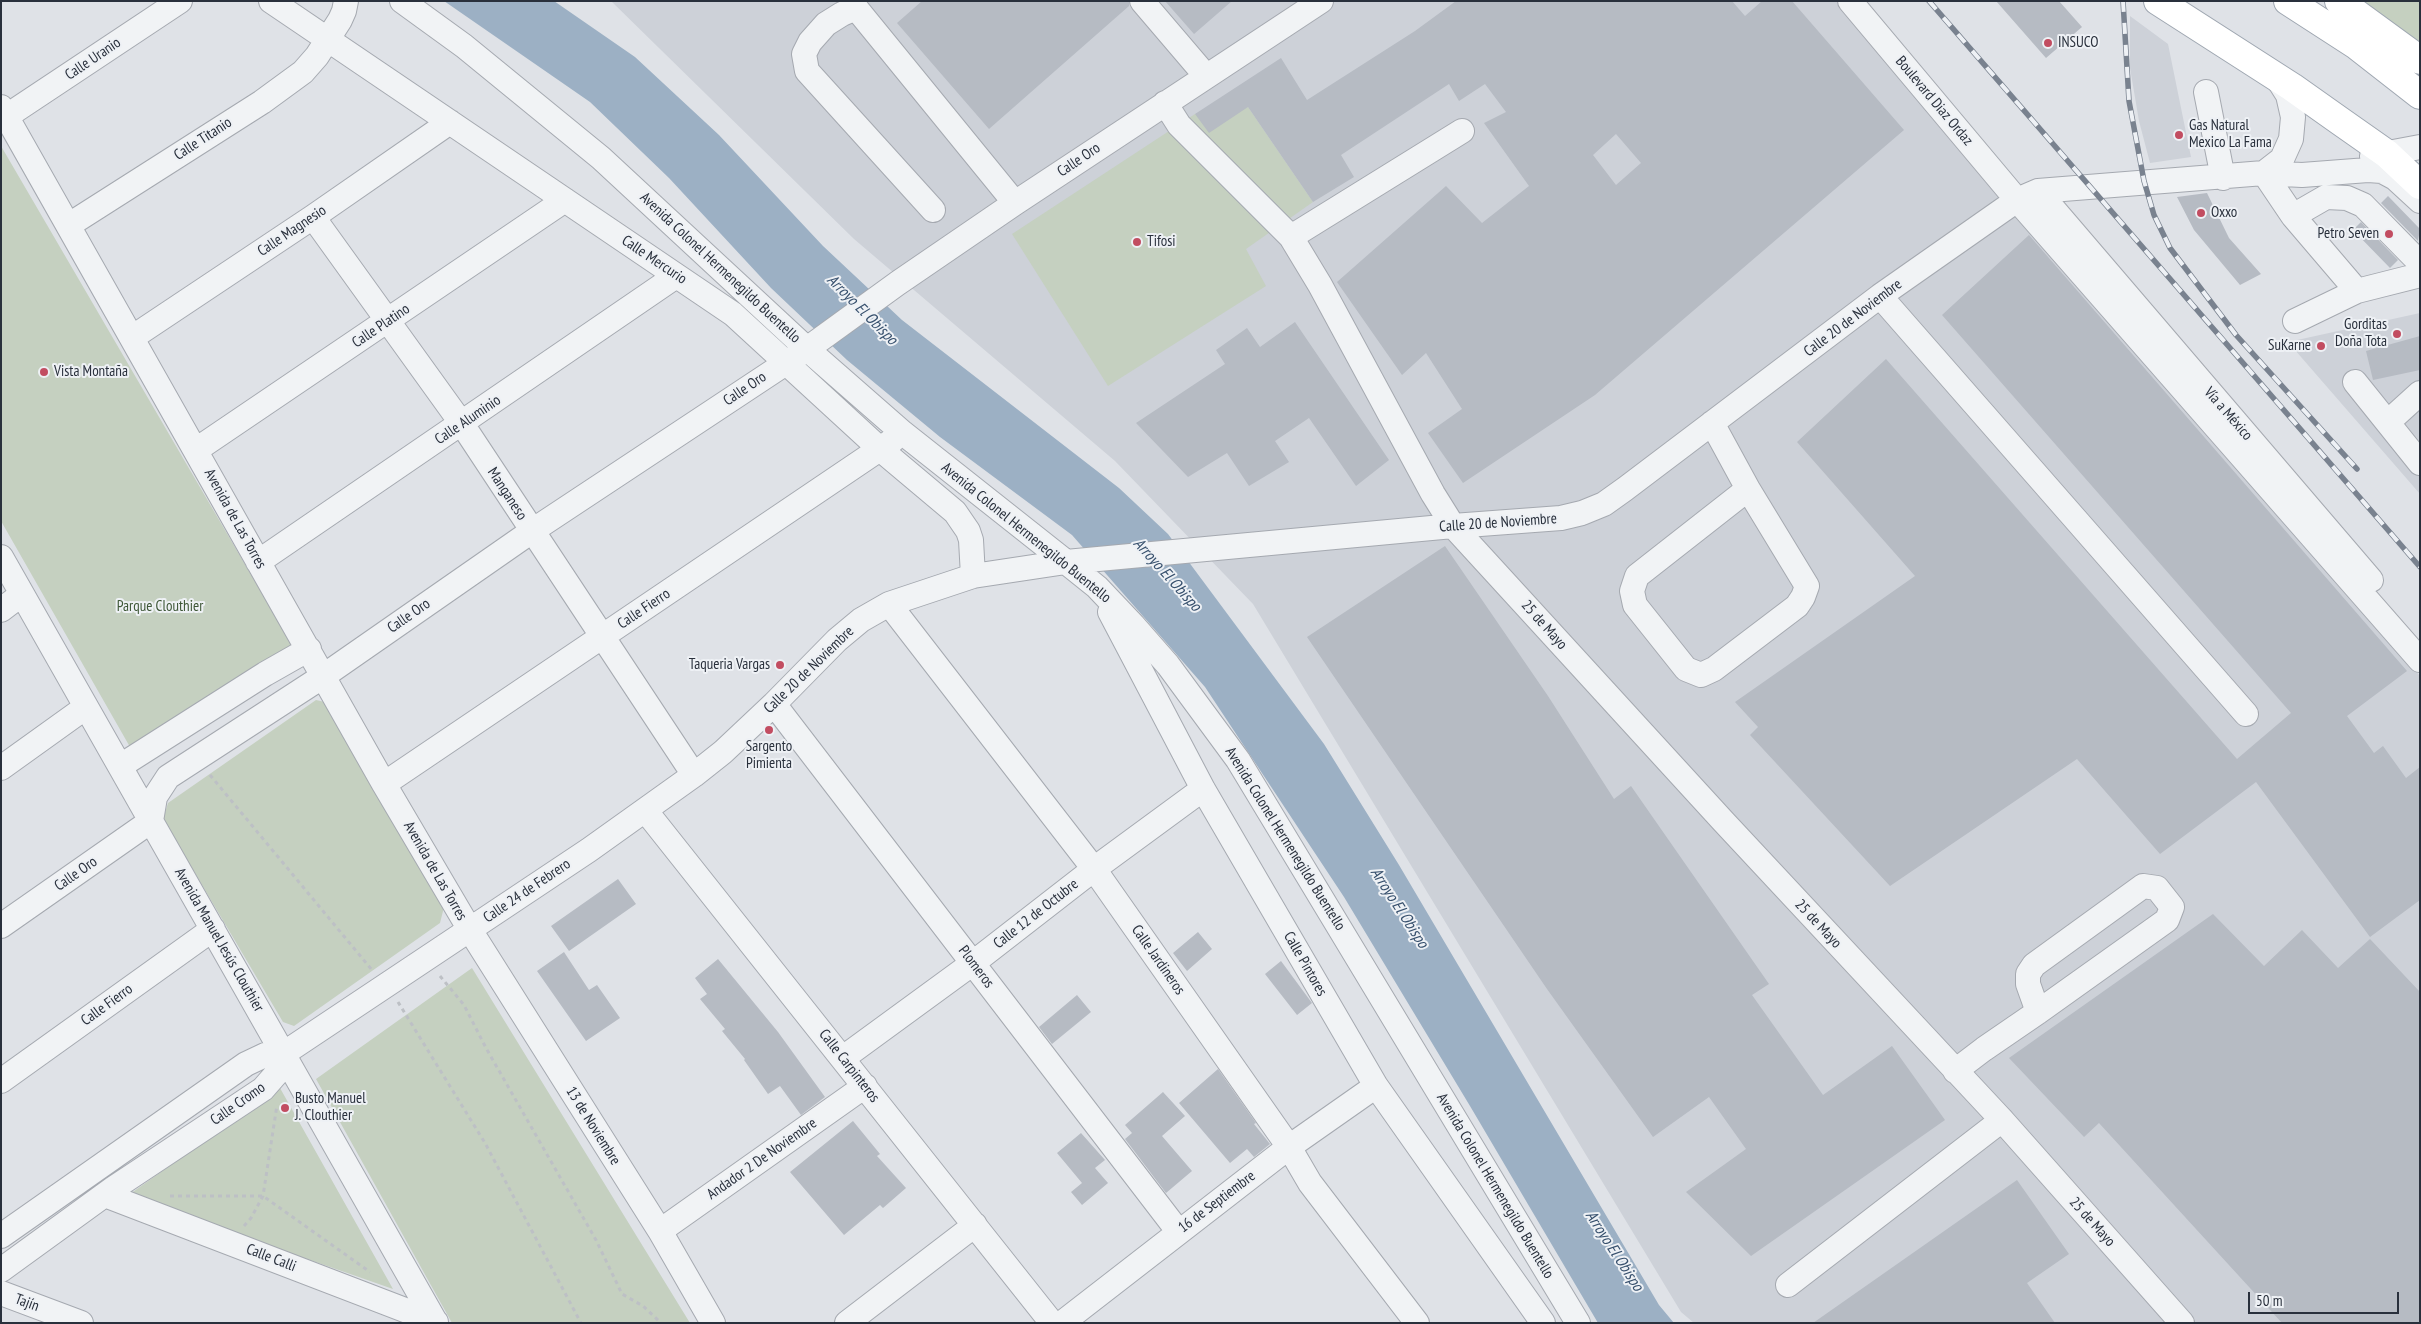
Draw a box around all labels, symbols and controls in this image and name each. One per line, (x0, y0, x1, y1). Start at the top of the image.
street label: Calle Uranio (62, 34, 124, 84)
place label: INSUCO (2058, 34, 2099, 52)
marker: INSUCO (2042, 37, 2054, 49)
street label: Boulevard Diaz Ordaz (1891, 53, 1977, 149)
street label: Calle Titanio (171, 114, 235, 164)
place label: Gas Natural Mexico La Fama (2189, 117, 2272, 152)
marker: Gas Natural Mexico La Fama (2173, 129, 2185, 141)
street label: Calle Oro (1054, 139, 1104, 181)
street label: Avenida Colonel Hermenegildo Buentello (636, 189, 804, 347)
street label: Calle Magnesio (254, 202, 330, 260)
place label: Oxxo (2211, 204, 2237, 222)
marker: Oxxo (2195, 207, 2207, 219)
place label: Petro Seven (2318, 225, 2379, 243)
marker: Petro Seven (2383, 228, 2395, 240)
street label: Calle Mercurio (618, 232, 690, 288)
place label: Tifosi (1147, 233, 1175, 251)
marker: Tifosi (1131, 236, 1143, 248)
water label: Arroyo El Obispo (823, 271, 901, 349)
street label: Calle 20 de Noviembre (1801, 275, 1905, 361)
street label: Calle Platino (349, 300, 413, 352)
place label: Gorditas Doña Tota (2335, 316, 2387, 351)
marker: Gorditas Doña Tota (2391, 328, 2403, 340)
place label: SuKarne (2268, 337, 2311, 355)
marker: SuKarne (2315, 340, 2327, 352)
place label: Vista Montaña (54, 363, 128, 381)
marker: Vista Montaña (38, 366, 50, 378)
street label: Calle Oro (720, 368, 770, 410)
street label: Vía a México (2200, 384, 2256, 444)
street label: Calle Aluminio (432, 391, 504, 449)
street label: Avenida Colonel Hermenegildo Buentello (938, 459, 1114, 607)
street label: Manganeso (483, 464, 531, 524)
street label: Avenida de Las Torres (200, 466, 270, 572)
street label: Calle 20 de Noviembre (1439, 510, 1557, 536)
water label: Arroyo El Obispo (1129, 534, 1205, 616)
street label: Calle Fierro (614, 585, 674, 633)
street label: Calle Oro (384, 595, 434, 637)
street label: 25 de Mayo (1517, 597, 1571, 653)
park label: Parque Clouthier (117, 598, 203, 616)
street label: Calle 20 de Noviembre (760, 623, 858, 717)
place label: Taqueria Vargas (689, 656, 770, 674)
marker: Taqueria Vargas (774, 659, 786, 671)
marker: Sargento Pimienta (763, 724, 775, 736)
place label: Sargento Pimienta (746, 738, 792, 773)
street label: Avenida Colonel Hermenegildo Buentello (1221, 744, 1349, 934)
street label: Avenida de Las Torres (399, 818, 471, 924)
street label: Calle Oro (51, 853, 101, 895)
street label: Calle 24 de Febrero (480, 855, 574, 927)
water label: Arroyo El Obispo (1366, 864, 1432, 952)
street label: Avenida Manuel Jesús Clouthier (170, 865, 268, 1015)
street label: Calle 12 de Octubre (990, 875, 1082, 953)
street label: 25 de Mayo (1791, 896, 1845, 952)
street label: Calle Jardineros (1127, 922, 1189, 998)
street label: Calle Pintores (1279, 929, 1331, 999)
street label: Plomeros (954, 942, 998, 992)
street label: Calle Fierro (78, 980, 136, 1030)
street label: Calle Carpinteros (815, 1026, 883, 1106)
street label: Calle Cromo (207, 1079, 269, 1129)
street label: 13 de Noviembre (562, 1084, 624, 1168)
place label: Busto Manuel J. Clouthier (295, 1090, 366, 1125)
street label: Avenida Colonel Hermenegildo Buentello (1432, 1090, 1558, 1282)
marker: Busto Manuel J. Clouthier (279, 1102, 291, 1114)
street label: Andador 2 De Noviembre (704, 1114, 820, 1204)
street label: 16 de Septiembre (1175, 1167, 1259, 1237)
street label: 25 de Mayo (2065, 1194, 2119, 1250)
water label: Arroyo El Obispo (1581, 1207, 1647, 1295)
street label: Calle Calli (244, 1240, 298, 1276)
scale bar (2251, 1282, 2402, 1314)
street label: Tajín (12, 1290, 42, 1316)
text: 50 m (2256, 1291, 2282, 1310)

